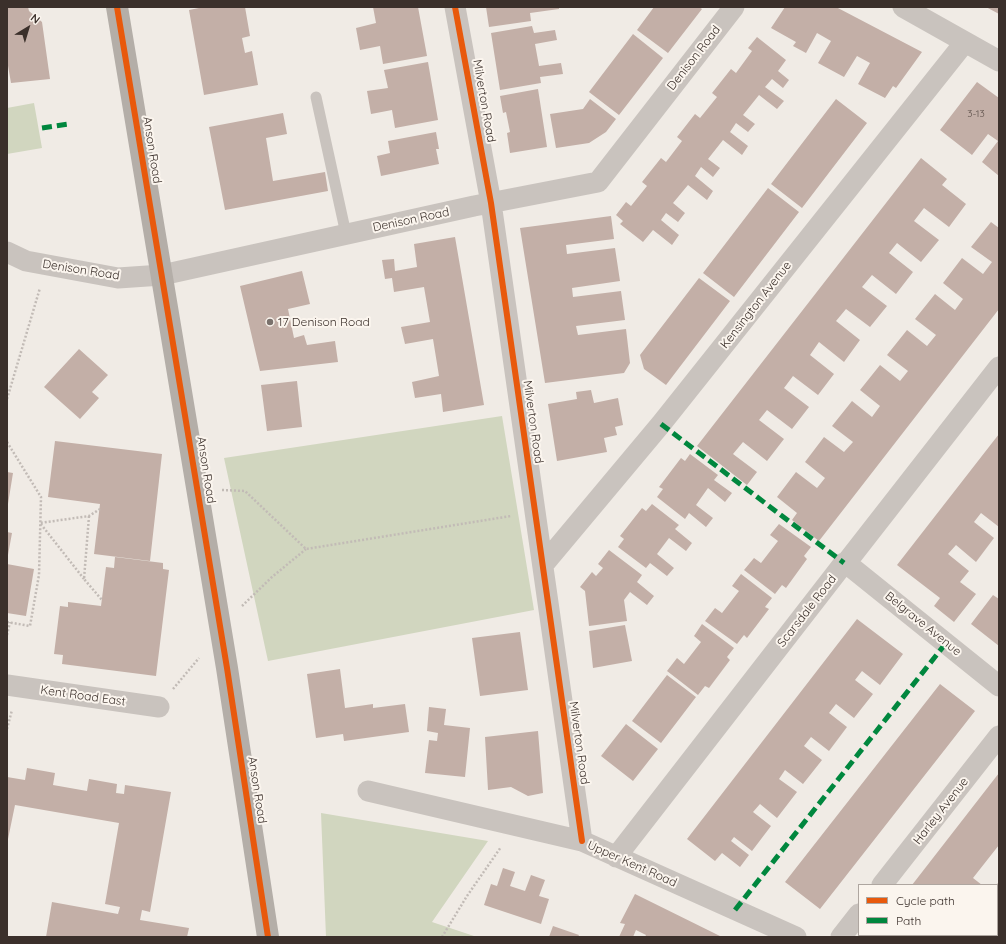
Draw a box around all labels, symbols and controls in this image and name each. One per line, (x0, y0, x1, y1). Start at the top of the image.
north arrow (8, 8, 48, 48)
text: N (28, 11, 43, 27)
street label: Denison Road (664, 23, 724, 93)
street label: Milverton Road (470, 58, 498, 144)
house number: 3-13 (967, 108, 985, 120)
street label: Anson Road (140, 116, 164, 184)
street label: Denison Road (371, 205, 451, 235)
street label: Denison Road (41, 257, 121, 283)
street label: Kensington Avenue (717, 259, 795, 351)
place label: 17 Denison Road (278, 315, 370, 329)
marker: 17 Denison Road (265, 317, 275, 327)
street label: Milverton Road (520, 379, 546, 465)
street label: Anson Road (194, 436, 218, 504)
street label: Scarsdale Road (774, 572, 840, 650)
street label: Belgrave Avenue (882, 589, 964, 659)
street label: Kent Road East (40, 683, 126, 709)
street label: Milverton Road (566, 700, 592, 786)
street label: Anson Road (245, 756, 269, 824)
street label: Harley Avenue (910, 775, 972, 847)
street label: Upper Kent Road (585, 838, 679, 890)
legend (858, 884, 998, 936)
text: Cycle path (896, 893, 955, 908)
text: Path (896, 913, 921, 928)

